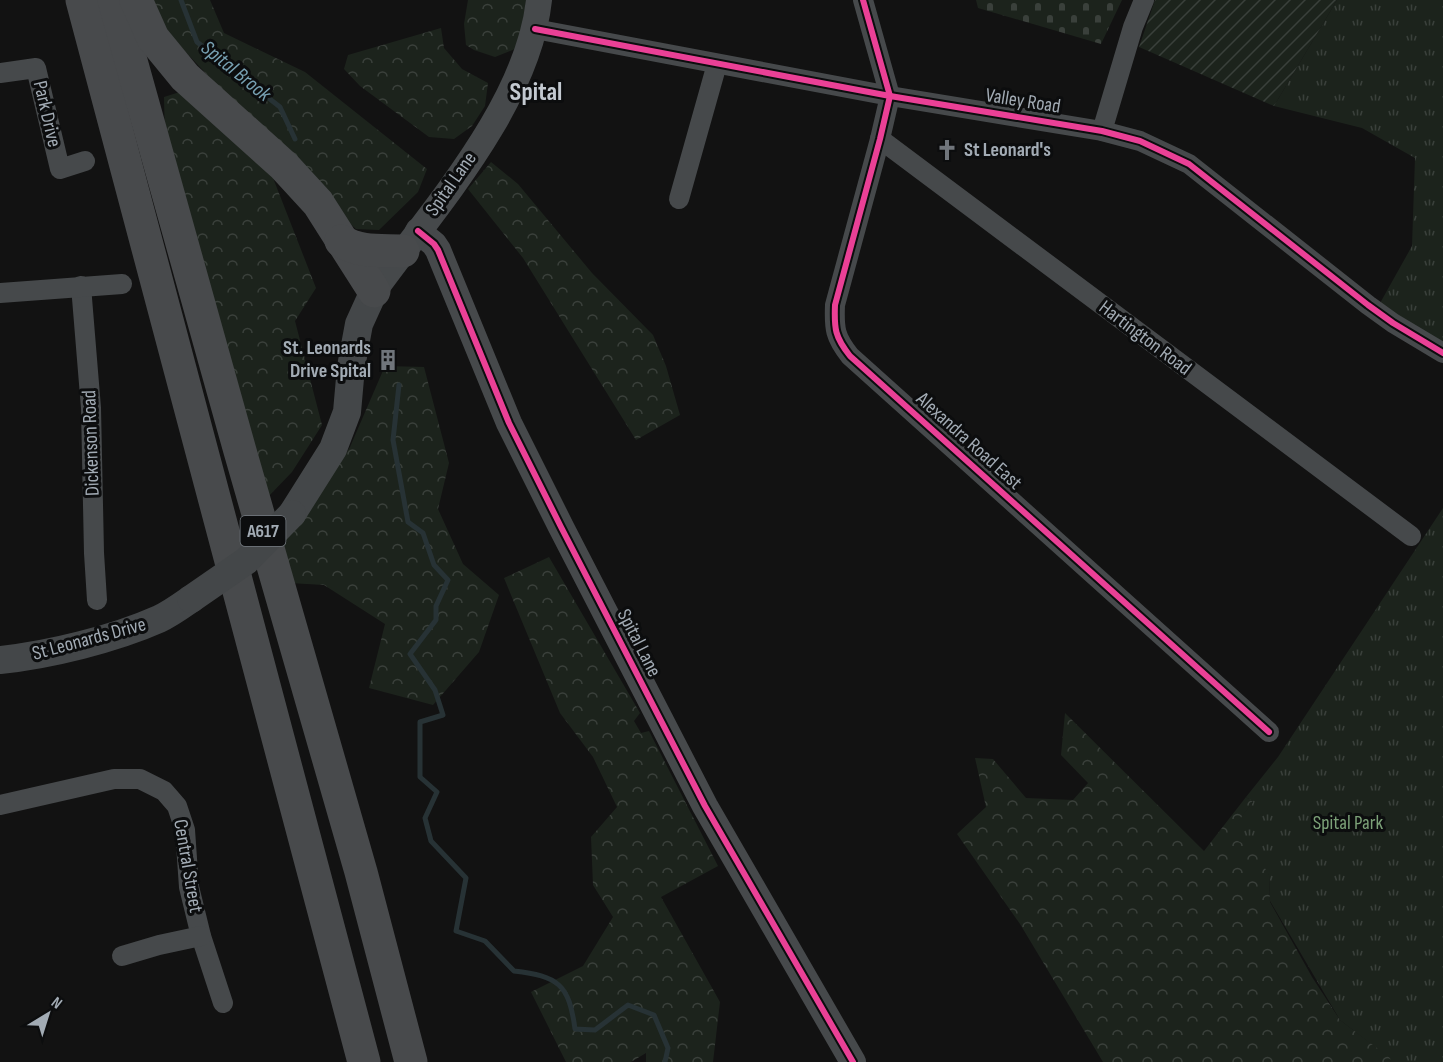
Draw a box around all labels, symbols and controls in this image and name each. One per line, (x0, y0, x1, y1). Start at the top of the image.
water label: Spital Brook (196, 35, 277, 107)
district label: Spital (510, 77, 562, 108)
street label: Park Drive (28, 78, 66, 150)
street label: Valley Road (984, 83, 1062, 119)
church icon: St Leonard's (935, 138, 959, 162)
place label: St Leonard's (964, 138, 1051, 162)
street label: Spital Lane (420, 147, 482, 221)
street label: Hartington Road (1094, 295, 1196, 381)
place label: St. Leonards Drive Spital (283, 336, 371, 383)
building icon: St. Leonards Drive Spital (376, 348, 400, 372)
street label: Alexandra Road East (910, 387, 1027, 495)
street label: Dickenson Road (77, 390, 105, 496)
road number: A617 (240, 516, 286, 546)
street label: Spital Lane (612, 605, 666, 681)
street label: St Leonards Drive (30, 612, 148, 666)
park label: Spital Park (1313, 811, 1384, 835)
street label: Central Street (168, 817, 208, 915)
north arrow (18, 984, 78, 1044)
text: N (47, 993, 66, 1013)

